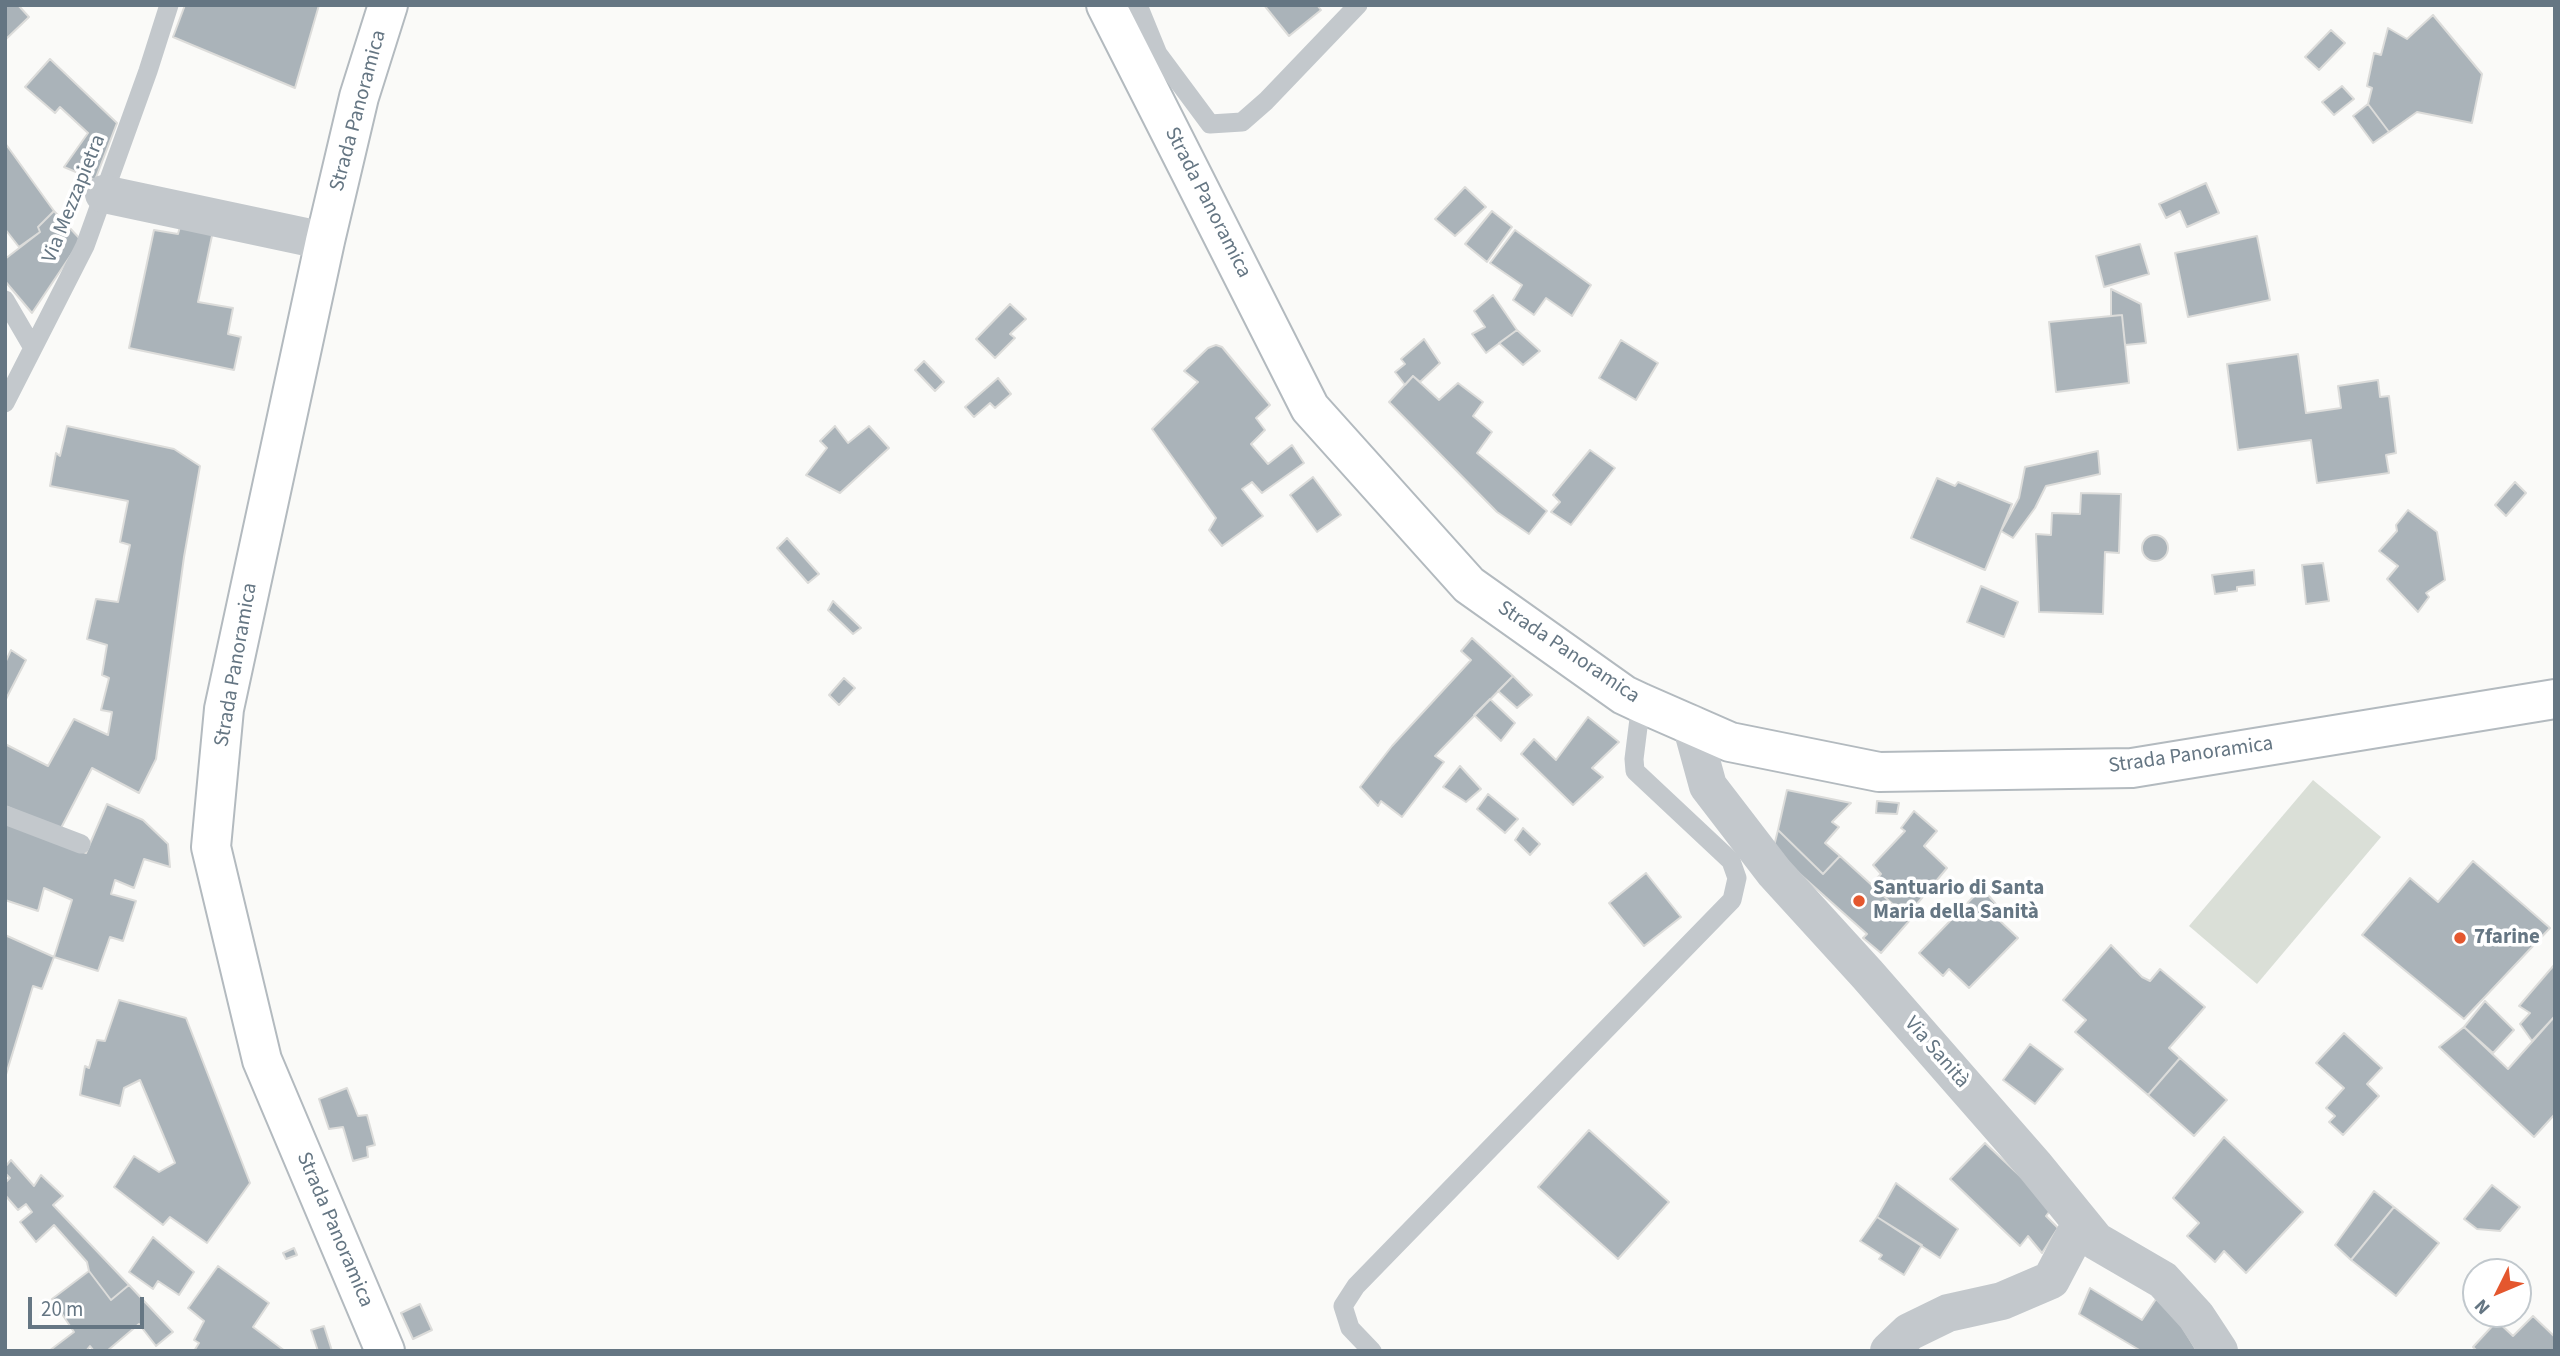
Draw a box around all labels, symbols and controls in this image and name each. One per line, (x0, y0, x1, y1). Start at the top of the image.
street label: Strada Panoramica (325, 28, 393, 194)
street label: Strada Panoramica (1158, 123, 1256, 283)
street label: Via Mezzapietra (38, 131, 112, 267)
street label: Strada Panoramica (210, 581, 264, 749)
street label: Strada Panoramica (1492, 596, 1644, 710)
street label: Strada Panoramica (2107, 732, 2275, 780)
place label: Santuario di Santa Maria della Sanità (1873, 876, 2044, 926)
marker: Santuario di Santa Maria della Sanità (1851, 893, 1867, 909)
place label: 7farine (2474, 925, 2540, 951)
marker: 7farine (2452, 930, 2468, 946)
street label: Via Sanità (1898, 1012, 1974, 1094)
street label: Strada Panoramica (290, 1149, 378, 1311)
north arrow (2462, 1258, 2532, 1328)
scale bar (32, 1282, 147, 1326)
text: N (2469, 1292, 2497, 1320)
text: 20 m (41, 1294, 83, 1324)

